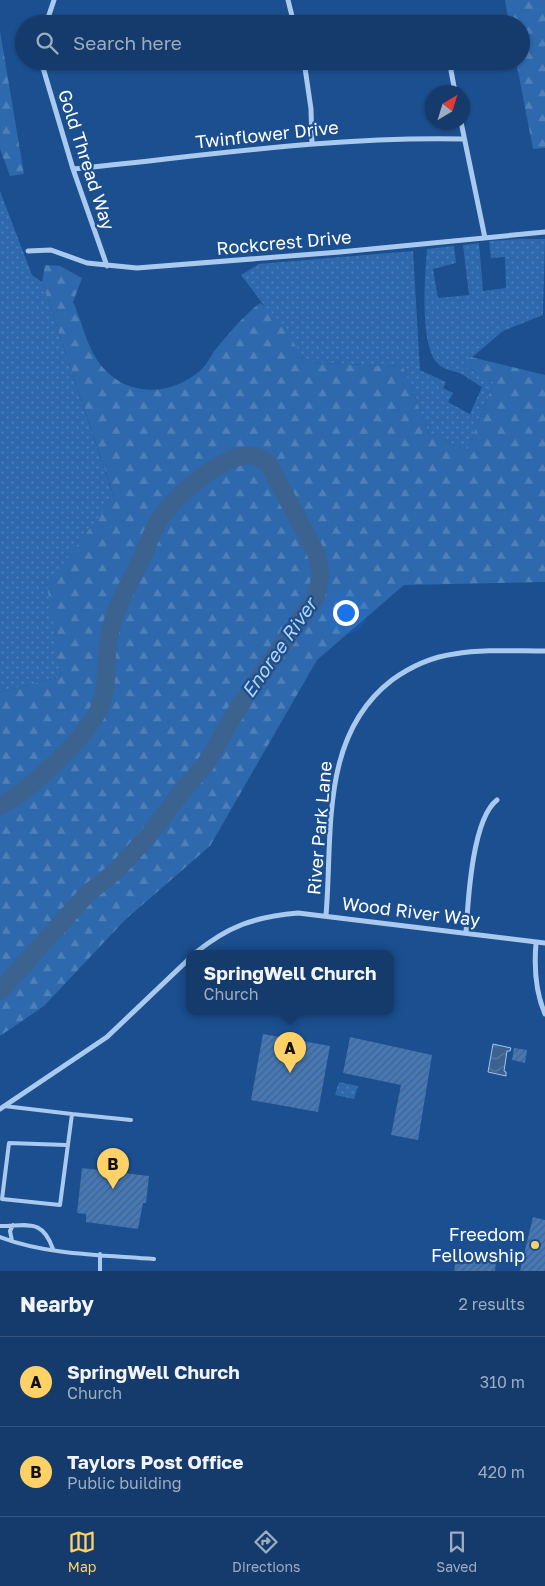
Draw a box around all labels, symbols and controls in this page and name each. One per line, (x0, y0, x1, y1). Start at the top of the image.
search box (15, 15, 530, 70)
icon: search (33, 29, 61, 57)
text: Search here (73, 31, 182, 54)
north arrow (425, 85, 470, 130)
street label: Gold Thread Way (54, 87, 120, 233)
street label: Twinflower Drive (194, 116, 340, 152)
street label: Rockcrest Drive (216, 225, 352, 259)
water label: Enoree River (236, 592, 323, 702)
your location (333, 600, 359, 626)
street label: River Park Lane (302, 760, 336, 896)
street label: Wood River Way (341, 892, 481, 930)
popup (186, 950, 394, 1015)
text: SpringWell Church (204, 961, 376, 984)
text: Church (204, 984, 259, 1004)
pin: A (274, 1032, 306, 1073)
pin: B (97, 1148, 129, 1189)
place label: Freedom Fellowship (431, 1223, 525, 1266)
marker: Freedom Fellowship (529, 1239, 541, 1251)
text: Nearby (20, 1291, 94, 1317)
text: 2 results (459, 1294, 525, 1314)
text: SpringWell Church (67, 1360, 240, 1383)
text: A (30, 1372, 42, 1392)
text: 310 m (480, 1372, 525, 1392)
text: Church (67, 1383, 122, 1403)
text: Taylors Post Office (67, 1450, 244, 1473)
text: B (30, 1462, 42, 1482)
text: 420 m (478, 1462, 525, 1482)
text: Public building (67, 1473, 182, 1493)
tab: Map (68, 1528, 96, 1575)
tab: Directions (232, 1528, 301, 1575)
tab: Saved (436, 1528, 477, 1575)

